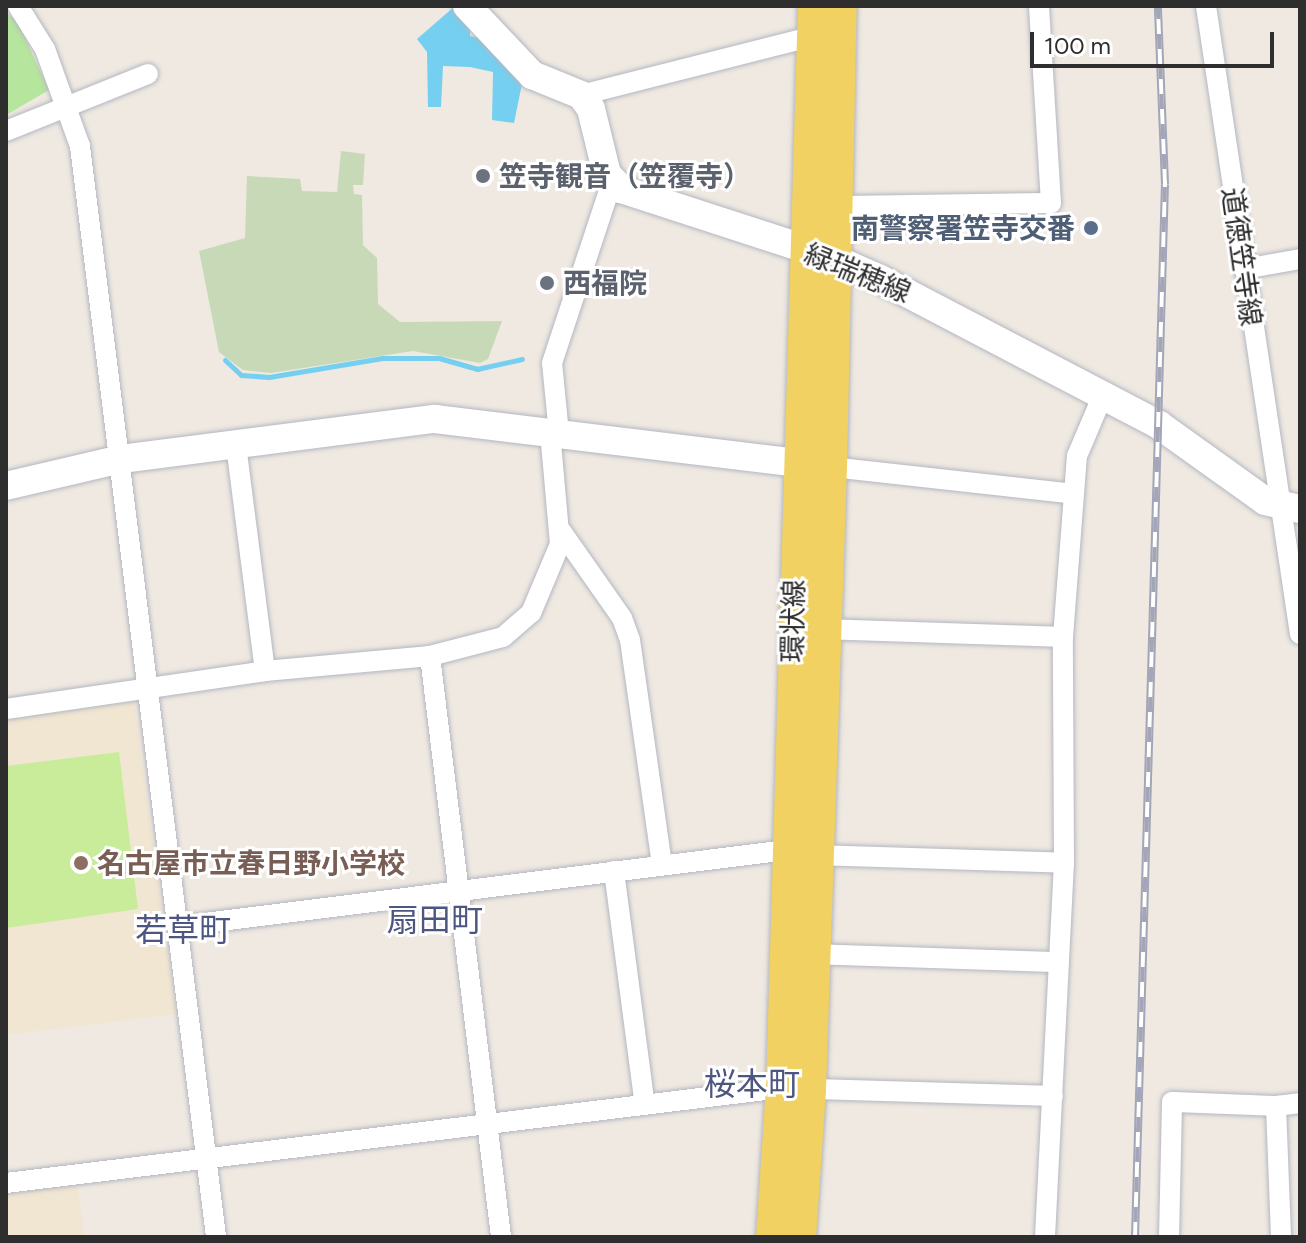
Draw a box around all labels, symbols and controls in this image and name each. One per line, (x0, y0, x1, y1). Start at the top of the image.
scale bar (1034, 16, 1278, 66)
text: 100 m (1044, 31, 1111, 60)
place label: 笠寺観音（笠覆寺） (499, 159, 751, 193)
marker: 笠寺観音（笠覆寺） (474, 167, 492, 185)
street label: 道徳笠寺線 (1216, 185, 1268, 329)
place label: 南警察署笠寺交番 (851, 211, 1075, 245)
marker: 南警察署笠寺交番 (1082, 219, 1100, 237)
street label: 緑瑞穂線 (800, 236, 916, 310)
place label: 西福院 (563, 266, 647, 300)
marker: 西福院 (538, 274, 556, 292)
street label: 環状線 (775, 579, 811, 663)
place label: 名古屋市立春日野小学校 (97, 846, 405, 880)
marker: 名古屋市立春日野小学校 (72, 854, 90, 872)
district label: 扇田町 (387, 901, 483, 939)
district label: 若草町 (135, 911, 231, 949)
district label: 桜本町 (704, 1065, 800, 1103)

